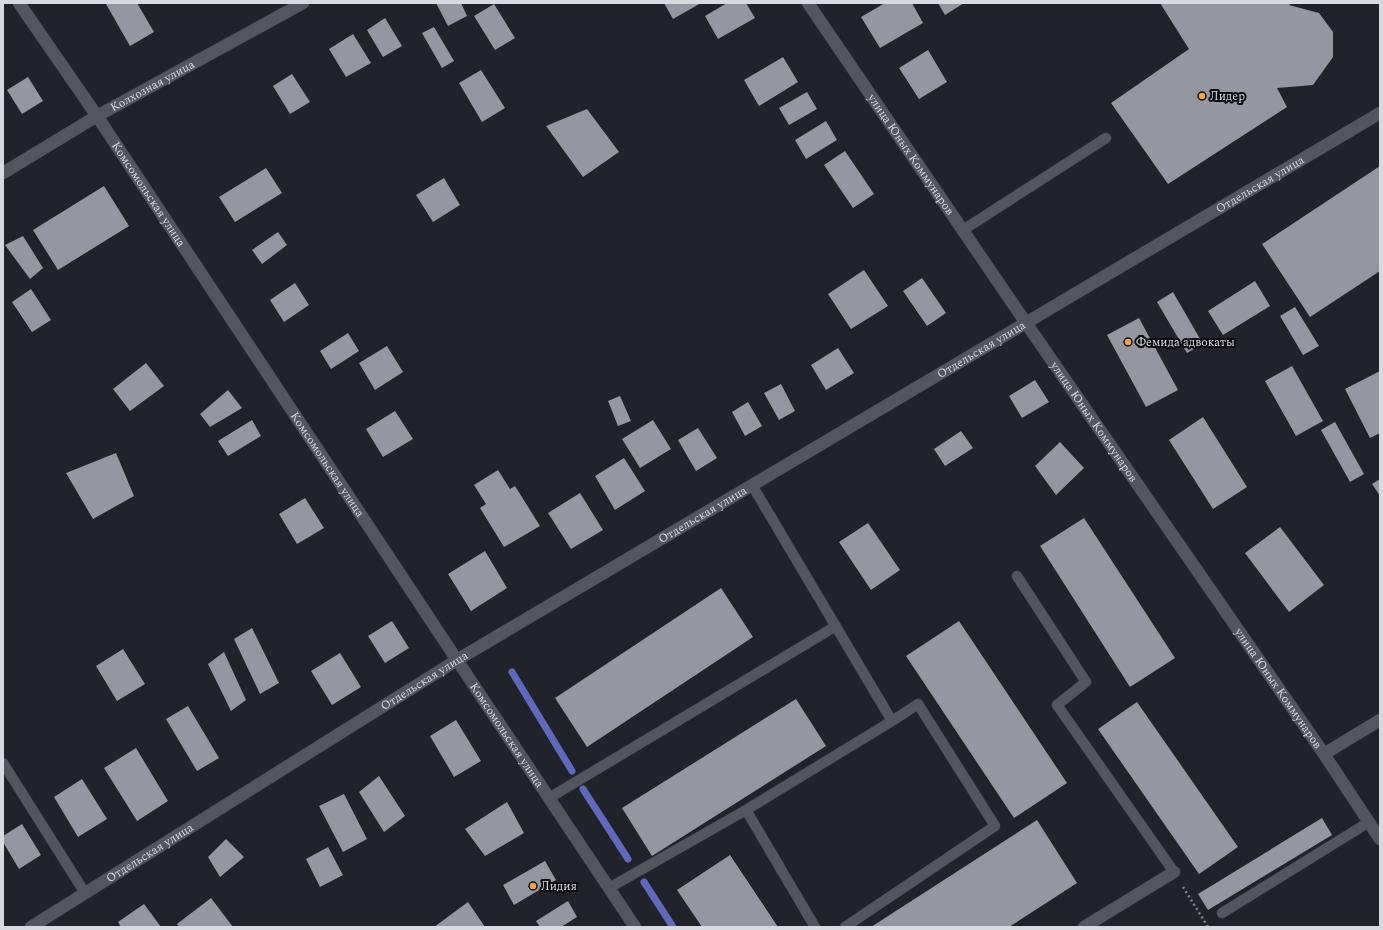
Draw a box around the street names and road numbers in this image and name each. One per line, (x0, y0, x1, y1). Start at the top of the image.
street label: Колхозная улица (107, 55, 198, 117)
street label: улица Юных Коммунаров (862, 89, 959, 219)
street label: Комсомольская улица (107, 138, 191, 251)
street label: Отдельская улица (1212, 150, 1308, 218)
street label: Отдельская улица (933, 316, 1029, 383)
street label: улица Юных Коммунаров (1045, 356, 1143, 486)
street label: Комсомольская улица (286, 408, 369, 521)
street label: Отдельская улица (654, 481, 750, 548)
street label: улица Юных Коммунаров (1229, 623, 1327, 752)
street label: Отдельская улица (377, 646, 472, 715)
street label: Комсомольская улица (465, 678, 549, 791)
street label: Отдельская улица (102, 818, 197, 887)

